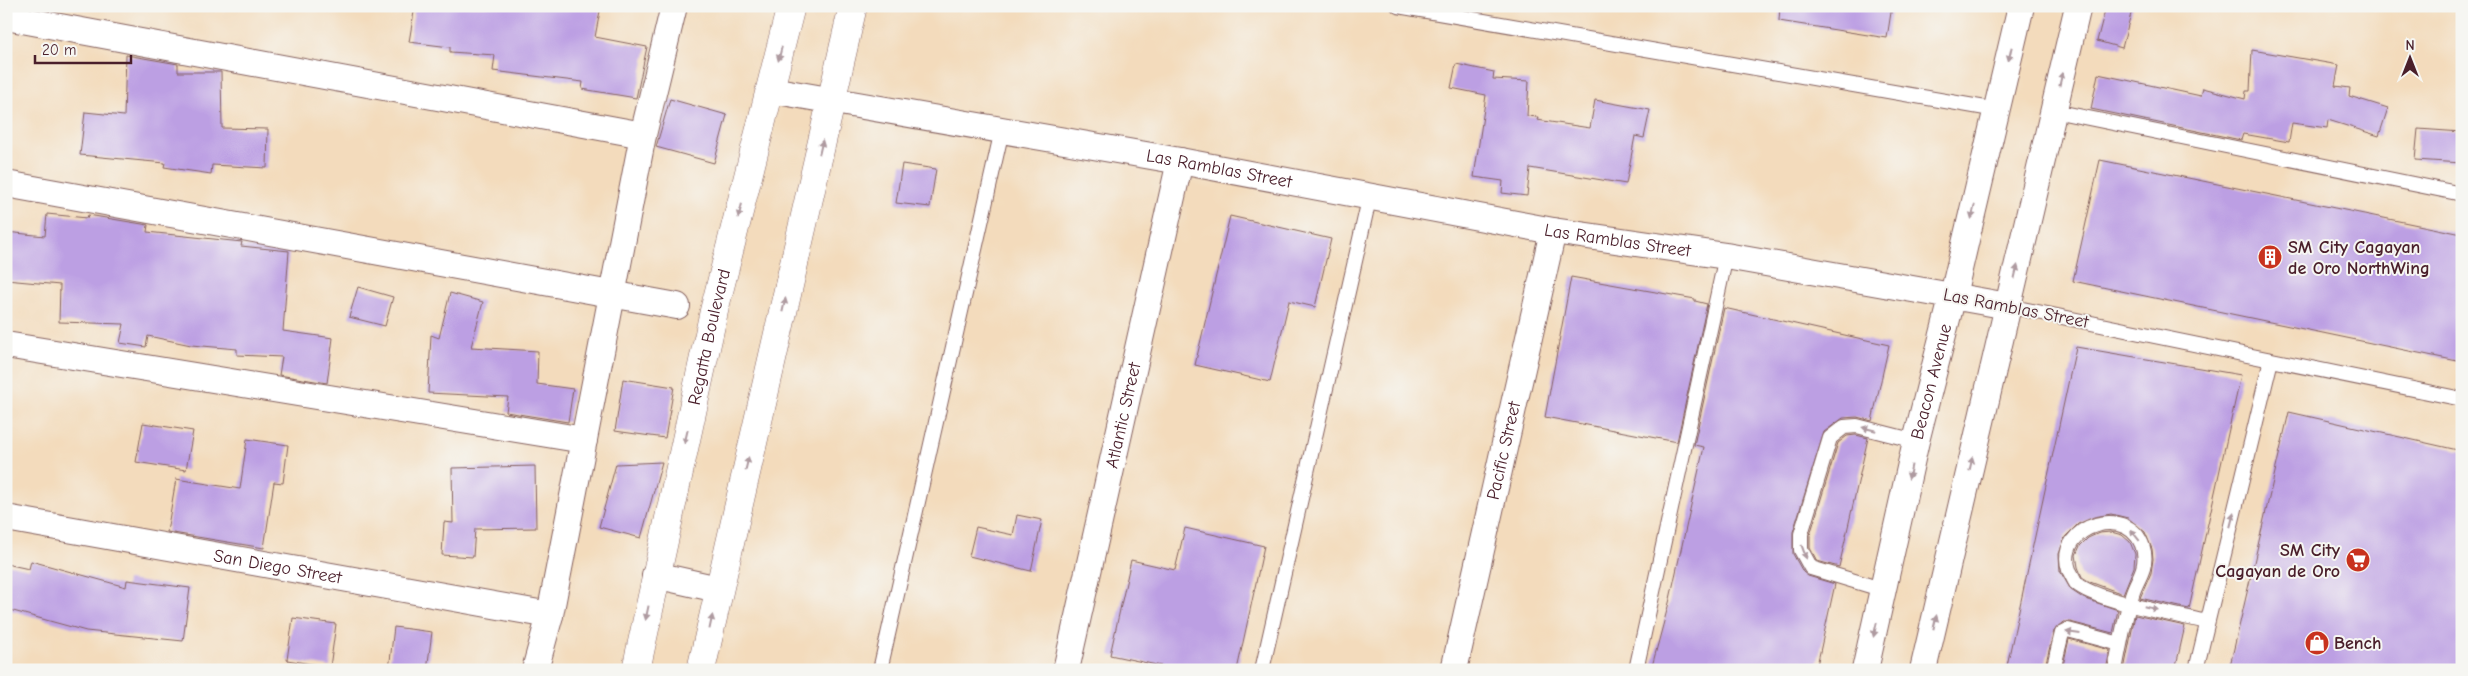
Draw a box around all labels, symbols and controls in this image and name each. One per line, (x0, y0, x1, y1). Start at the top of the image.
scale bar (35, 32, 131, 64)
north arrow (2386, 32, 2436, 82)
text: N (2405, 37, 2415, 54)
text: 20 m (42, 41, 76, 59)
one-way arrow (776, 46, 784, 61)
one-way arrow (2006, 46, 2014, 61)
one-way arrow (2057, 72, 2065, 87)
one-way arrow (817, 139, 825, 155)
street label: Las Ramblas Street (1145, 145, 1294, 193)
one-way arrow (736, 204, 744, 219)
one-way arrow (1969, 204, 1977, 219)
street label: Las Ramblas Street (1543, 220, 1693, 262)
place label: SM City Cagayan de Oro NorthWing (2288, 237, 2430, 279)
building icon: SM City Cagayan de Oro NorthWing (2257, 244, 2283, 270)
one-way arrow (2012, 264, 2020, 279)
street label: Regatta Boulevard (684, 267, 735, 407)
street label: Las Ramblas Street (1941, 284, 2091, 333)
one-way arrow (780, 298, 788, 313)
street label: Beacon Avenue (1907, 322, 1956, 442)
street label: Atlantic Street (1101, 360, 1146, 470)
street label: Pacific Street (1483, 399, 1525, 502)
one-way arrow (1861, 425, 1876, 433)
one-way arrow (682, 430, 690, 445)
one-way arrow (743, 456, 751, 471)
one-way arrow (1967, 456, 1975, 472)
one-way arrow (1905, 464, 1913, 480)
one-way arrow (2228, 513, 2236, 528)
one-way arrow (2130, 528, 2140, 542)
place label: SM City Cagayan de Oro (2215, 540, 2341, 582)
street label: San Diego Street (212, 545, 344, 589)
one-way arrow (1800, 545, 1808, 560)
supermarket icon: SM City Cagayan de Oro (2345, 547, 2371, 573)
one-way arrow (2144, 604, 2159, 612)
one-way arrow (643, 605, 651, 621)
one-way arrow (707, 615, 715, 630)
one-way arrow (1931, 615, 1939, 630)
one-way arrow (1870, 623, 1878, 638)
one-way arrow (2065, 628, 2081, 636)
shop icon: Bench (2304, 630, 2330, 656)
place label: Bench (2334, 633, 2382, 654)

